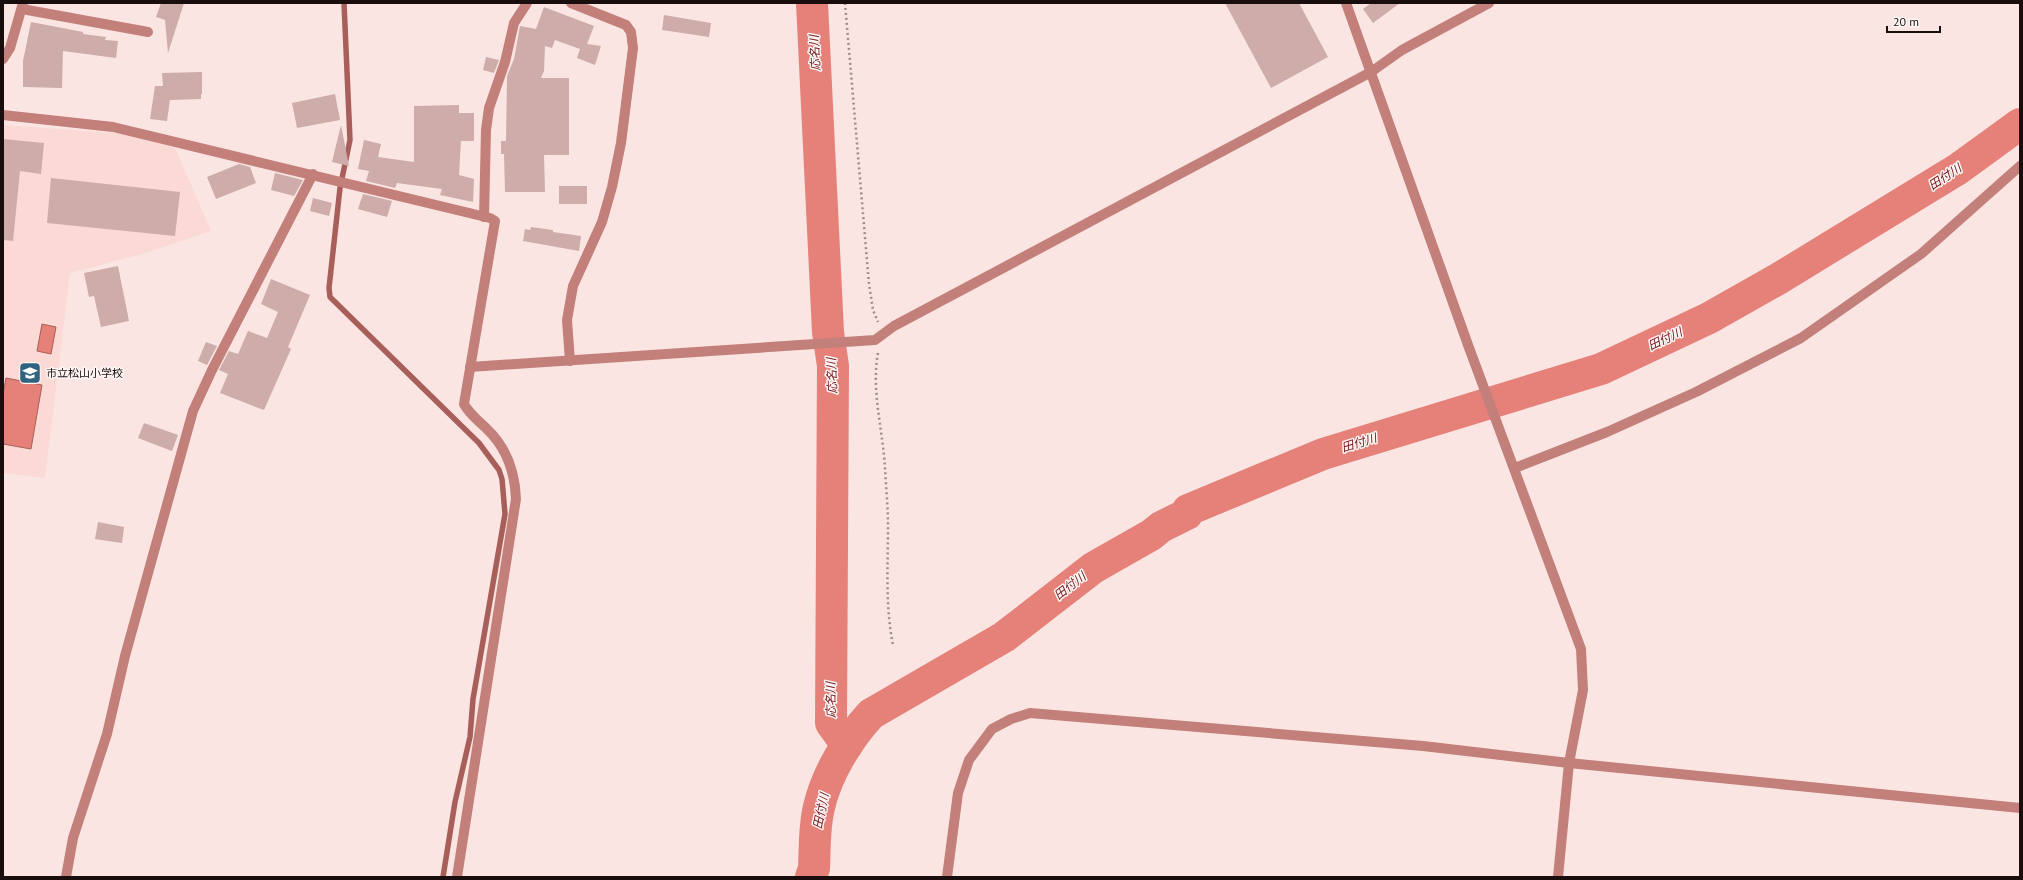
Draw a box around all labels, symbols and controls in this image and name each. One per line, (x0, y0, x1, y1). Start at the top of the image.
scale bar (1887, 8, 1940, 34)
text: 20 m (1893, 14, 1919, 29)
water label: 応名川 (806, 33, 823, 71)
water label: 田付川 (1926, 159, 1966, 193)
water label: 田付川 (1645, 323, 1686, 353)
water label: 応名川 (823, 356, 840, 394)
school or university icon: 市立松山小学校 (17, 360, 43, 386)
place label: 市立松山小学校 (46, 366, 123, 380)
water label: 田付川 (1339, 430, 1380, 455)
water label: 田付川 (1051, 567, 1090, 603)
water label: 応名川 (823, 680, 838, 718)
water label: 田付川 (809, 790, 832, 830)

